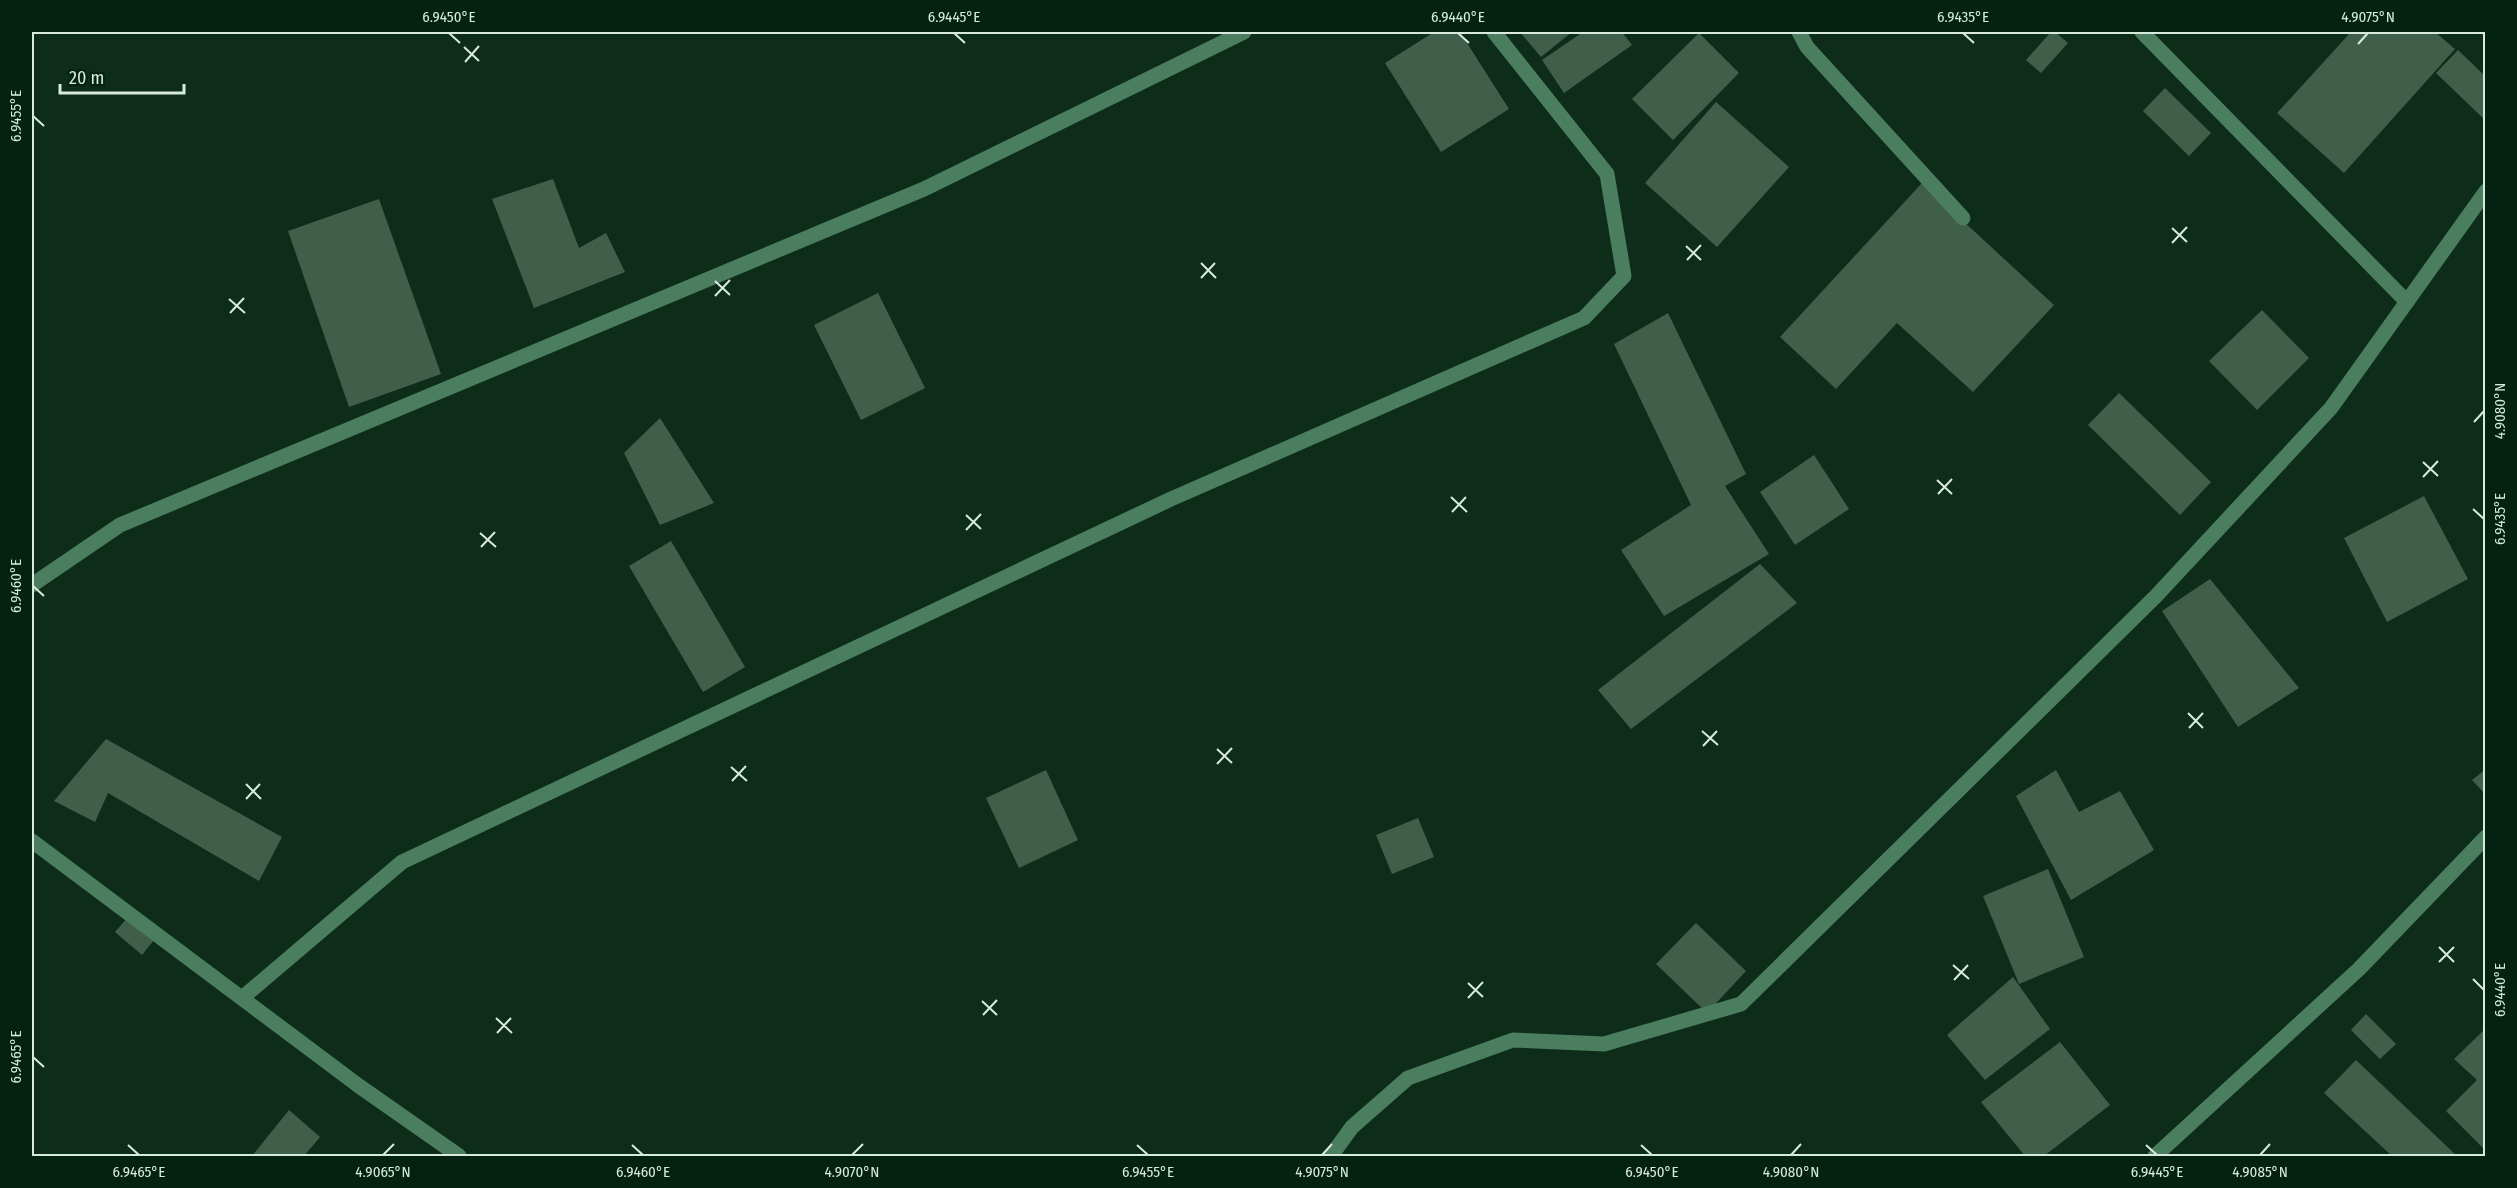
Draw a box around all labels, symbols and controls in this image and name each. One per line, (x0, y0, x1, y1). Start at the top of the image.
text: 6.9450°E (422, 8, 476, 26)
text: 6.9445°E (928, 8, 980, 26)
text: 6.9440°E (1431, 8, 1485, 26)
text: 6.9435°E (1937, 8, 1989, 26)
text: 4.9075°N (2341, 8, 2395, 26)
scale bar (60, 57, 184, 95)
text: 20 m (69, 67, 104, 89)
text: 6.9455°E (7, 90, 25, 142)
text: 4.9080°N (2491, 383, 2509, 439)
text: 6.9435°E (2491, 493, 2509, 545)
text: 6.9460°E (7, 559, 25, 613)
text: 6.9440°E (2491, 963, 2509, 1017)
text: 6.9465°E (7, 1031, 25, 1083)
text: 6.9465°E (113, 1163, 165, 1181)
text: 4.9065°N (355, 1163, 411, 1181)
text: 6.9460°E (616, 1163, 670, 1181)
text: 4.9070°N (825, 1163, 879, 1181)
text: 6.9455°E (1122, 1163, 1174, 1181)
text: 4.9075°N (1295, 1163, 1349, 1181)
text: 6.9450°E (1625, 1163, 1679, 1181)
text: 4.9080°N (1763, 1163, 1819, 1181)
text: 6.9445°E (2131, 1163, 2183, 1181)
text: 4.9085°N (2232, 1163, 2288, 1181)

